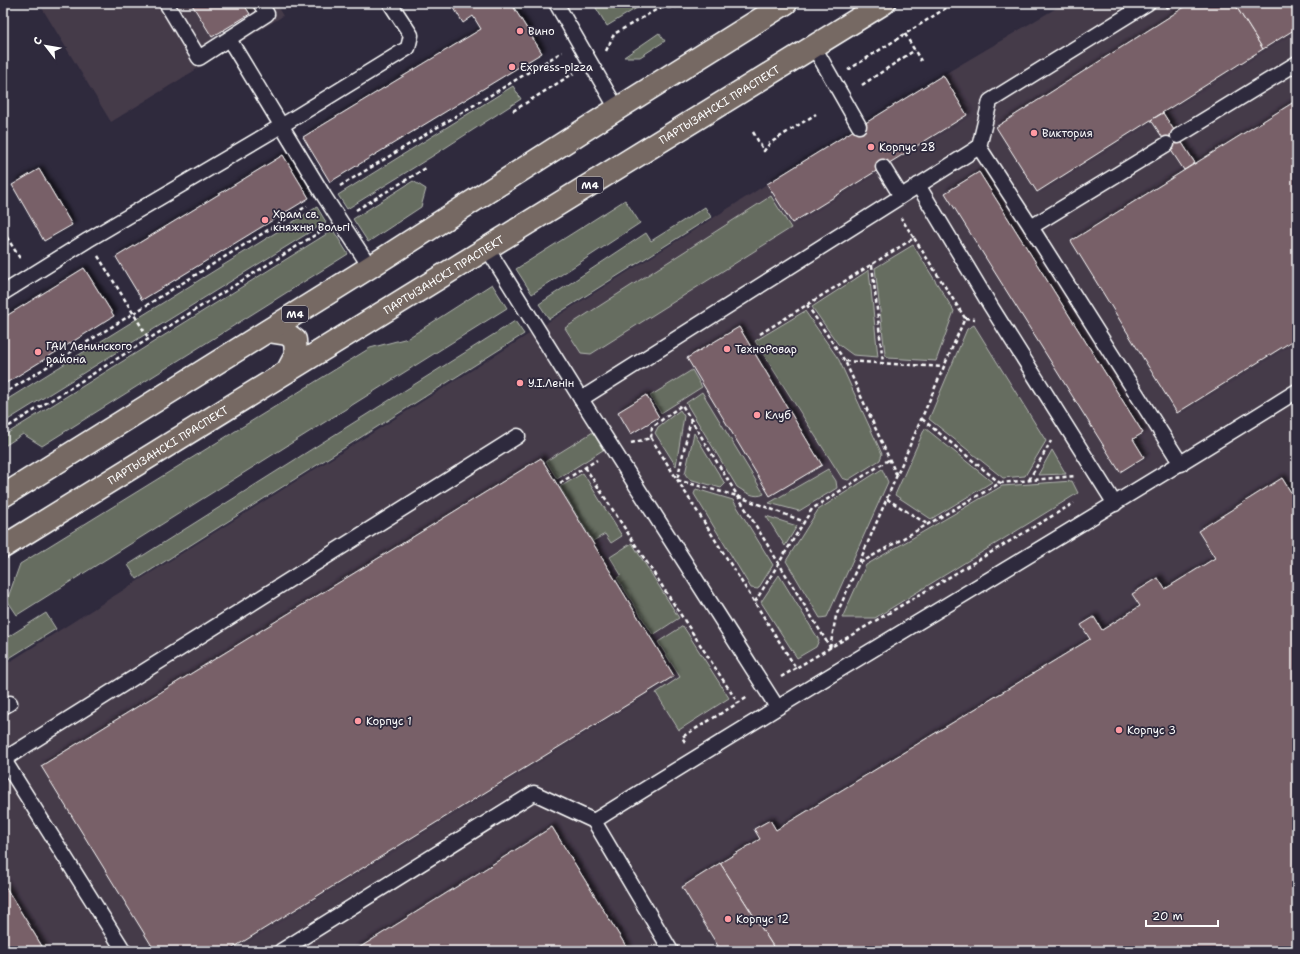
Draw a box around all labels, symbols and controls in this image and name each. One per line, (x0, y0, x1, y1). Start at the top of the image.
place label: Вино (528, 24, 555, 39)
north arrow (26, 26, 66, 66)
marker: Вино (515, 26, 525, 36)
text: С (30, 34, 46, 48)
place label: Express-pizza (520, 60, 593, 75)
marker: Express-pizza (507, 62, 517, 72)
street label: ПАРТЫЗАНСКІ ПРАСПЕКТ (656, 62, 783, 148)
place label: Виктория (1042, 126, 1093, 141)
marker: Виктория (1029, 128, 1039, 138)
place label: Корпус 28 (879, 140, 935, 155)
marker: Корпус 28 (866, 142, 876, 152)
road number: М4 (577, 177, 603, 193)
place label: Храм св. княжны Вольгі (273, 207, 350, 235)
marker: Храм св. княжны Вольгі (260, 215, 270, 225)
street label: ПАРТЫЗАНСКІ ПРАСПЕКТ (381, 232, 507, 318)
road number: М4 (282, 306, 308, 322)
place label: ГАИ Ленинского района (46, 339, 133, 367)
place label: ТехноРовар (735, 342, 797, 357)
marker: ТехноРовар (722, 344, 732, 354)
marker: ГАИ Ленинского района (33, 347, 43, 357)
place label: У.І.Ленін (528, 376, 574, 391)
marker: У.І.Ленін (515, 378, 525, 388)
street label: ПАРТЫЗАНСКІ ПРАСПЕКТ (105, 402, 231, 488)
place label: Клуб (765, 408, 791, 423)
marker: Клуб (752, 410, 762, 420)
place label: Корпус 1 (366, 714, 412, 729)
marker: Корпус 1 (353, 716, 363, 726)
place label: Корпус 3 (1127, 723, 1176, 738)
marker: Корпус 3 (1114, 725, 1124, 735)
scale bar (1146, 902, 1218, 928)
text: 20 m (1152, 908, 1183, 924)
place label: Корпус 12 (736, 912, 789, 927)
marker: Корпус 12 (723, 914, 733, 924)

